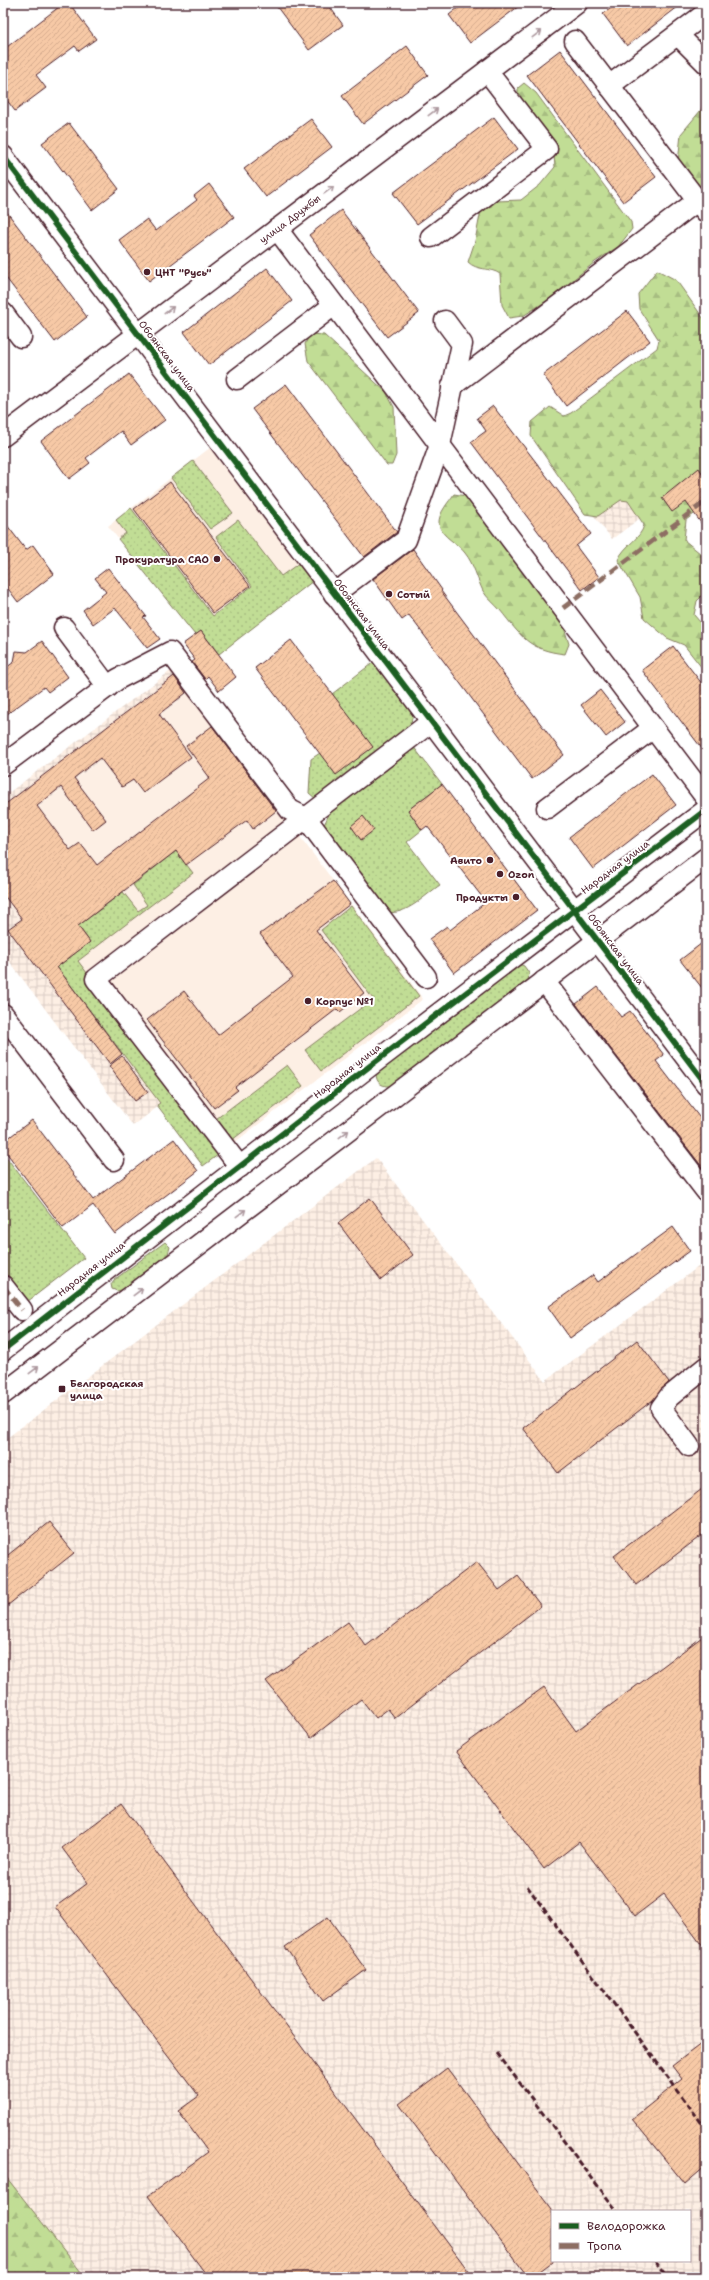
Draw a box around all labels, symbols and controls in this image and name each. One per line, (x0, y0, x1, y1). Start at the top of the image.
one-way arrow (531, 29, 542, 38)
one-way arrow (427, 108, 438, 116)
one-way arrow (323, 186, 334, 194)
street label: улица Дружбы (257, 192, 323, 246)
place label: ЦНТ "Русь" (155, 266, 211, 279)
marker: ЦНТ "Русь" (142, 267, 152, 277)
one-way arrow (164, 306, 175, 315)
street label: Обоянская улица (136, 318, 199, 395)
place label: Прокуратура САО (115, 553, 209, 566)
marker: Прокуратура САО (212, 554, 222, 564)
street label: Обоянская улица (331, 576, 394, 653)
place label: Сотый (397, 588, 430, 601)
marker: Сотый (384, 589, 394, 599)
street label: Народная улица (578, 837, 652, 897)
place label: Авито (450, 854, 482, 867)
marker: Авито (485, 855, 495, 865)
place label: Ozon (508, 868, 535, 881)
marker: Ozon (495, 869, 505, 879)
place label: Продукты (456, 891, 508, 904)
marker: Продукты (511, 892, 521, 902)
street label: Обоянская улица (585, 911, 648, 988)
place label: Корпус №1 (316, 995, 374, 1008)
marker: Корпус №1 (303, 996, 313, 1006)
street label: Народная улица (311, 1040, 384, 1101)
one-way arrow (339, 1130, 350, 1138)
one-way arrow (235, 1208, 246, 1217)
street label: Народная улица (55, 1238, 128, 1299)
one-way arrow (132, 1287, 143, 1296)
one-way arrow (29, 1366, 40, 1375)
place label: Белгородская улица (70, 1377, 144, 1402)
marker: Белгородская улица (57, 1384, 67, 1394)
legend (551, 2210, 691, 2262)
text: Велодорожка (587, 2218, 666, 2234)
text: Тропа (587, 2238, 622, 2254)

